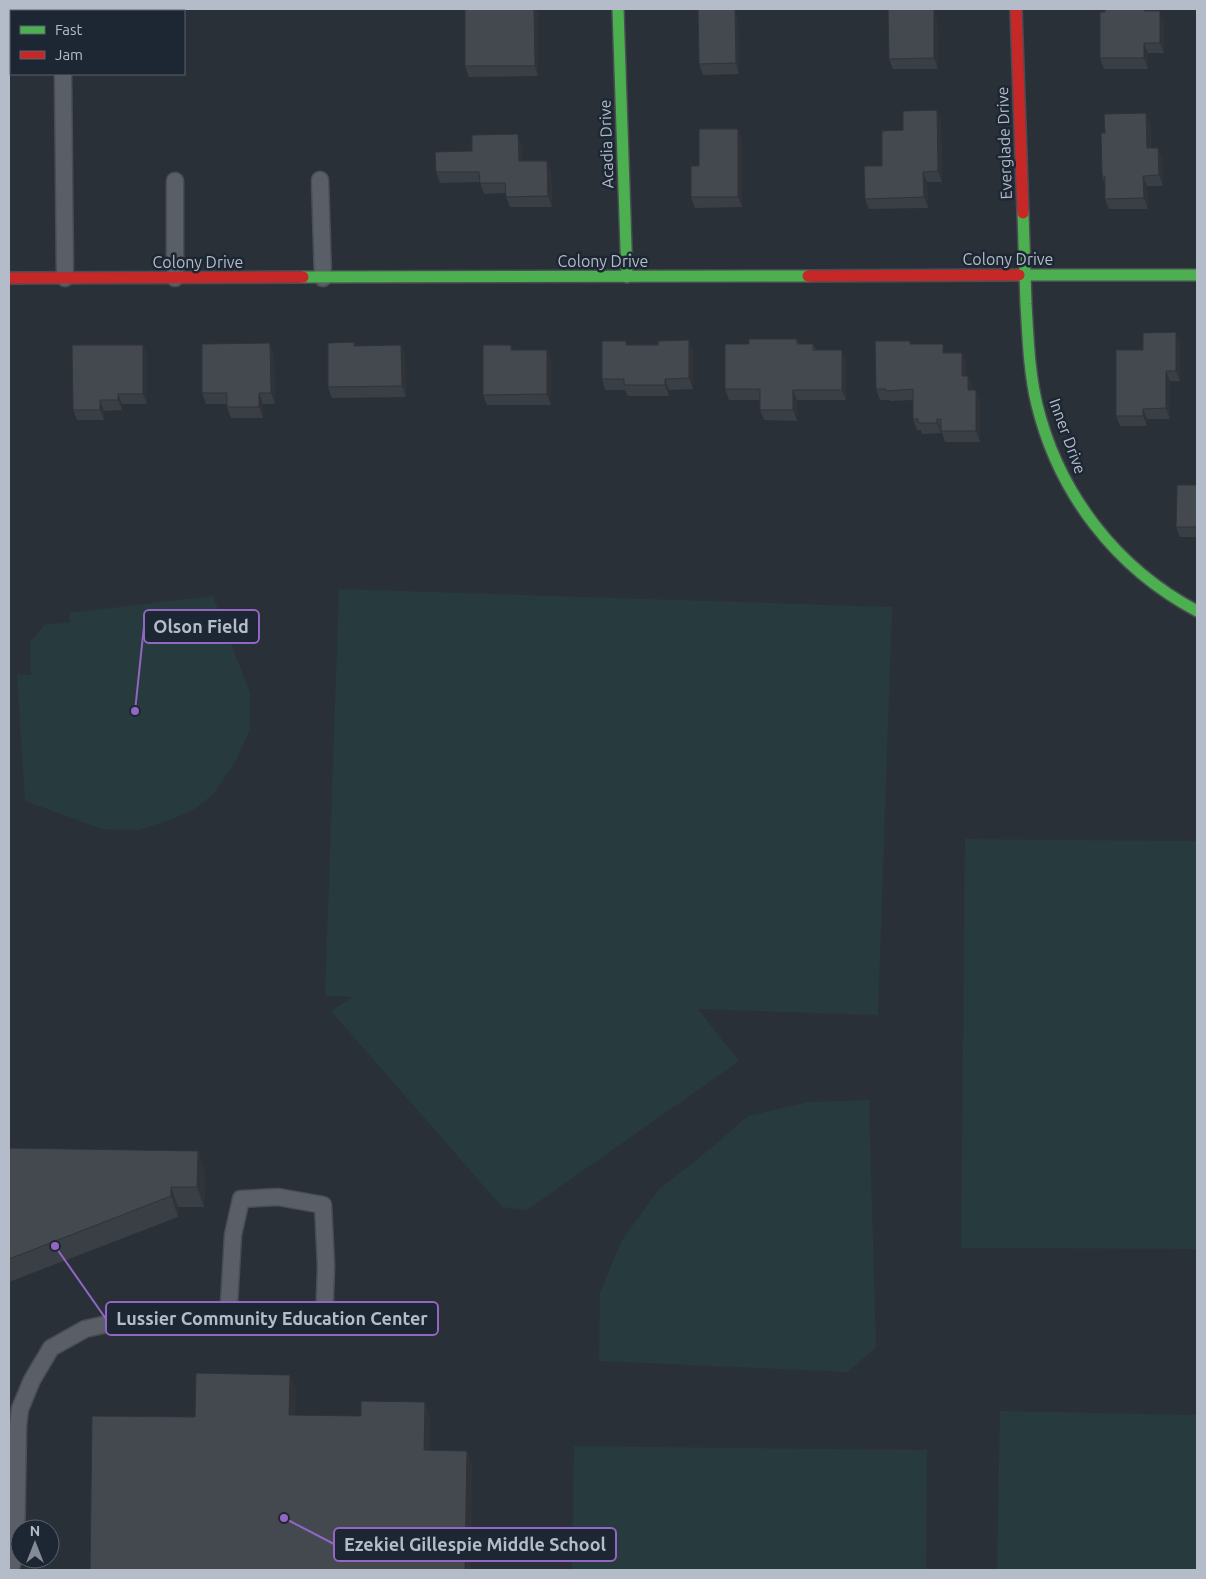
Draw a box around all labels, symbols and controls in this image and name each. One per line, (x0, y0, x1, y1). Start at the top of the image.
legend (10, 10, 185, 75)
text: Fast (55, 21, 83, 38)
text: Jam (55, 46, 83, 63)
street label: Everglade Drive (993, 86, 1015, 200)
street label: Acadia Drive (595, 99, 617, 189)
street label: Colony Drive (963, 250, 1053, 268)
street label: Colony Drive (558, 252, 648, 270)
street label: Colony Drive (153, 253, 243, 271)
street label: Inner Drive (1046, 396, 1090, 476)
callout: Olson Field (144, 610, 259, 643)
text: Olson Field (153, 616, 249, 636)
callout: Lussier Community Education Center (106, 1302, 438, 1335)
text: Lussier Community Education Center (116, 1308, 428, 1328)
north arrow (10, 1519, 60, 1569)
text: N (30, 1523, 40, 1539)
callout: Ezekiel Gillespie Middle School (334, 1528, 616, 1561)
text: Ezekiel Gillespie Middle School (344, 1534, 606, 1554)

